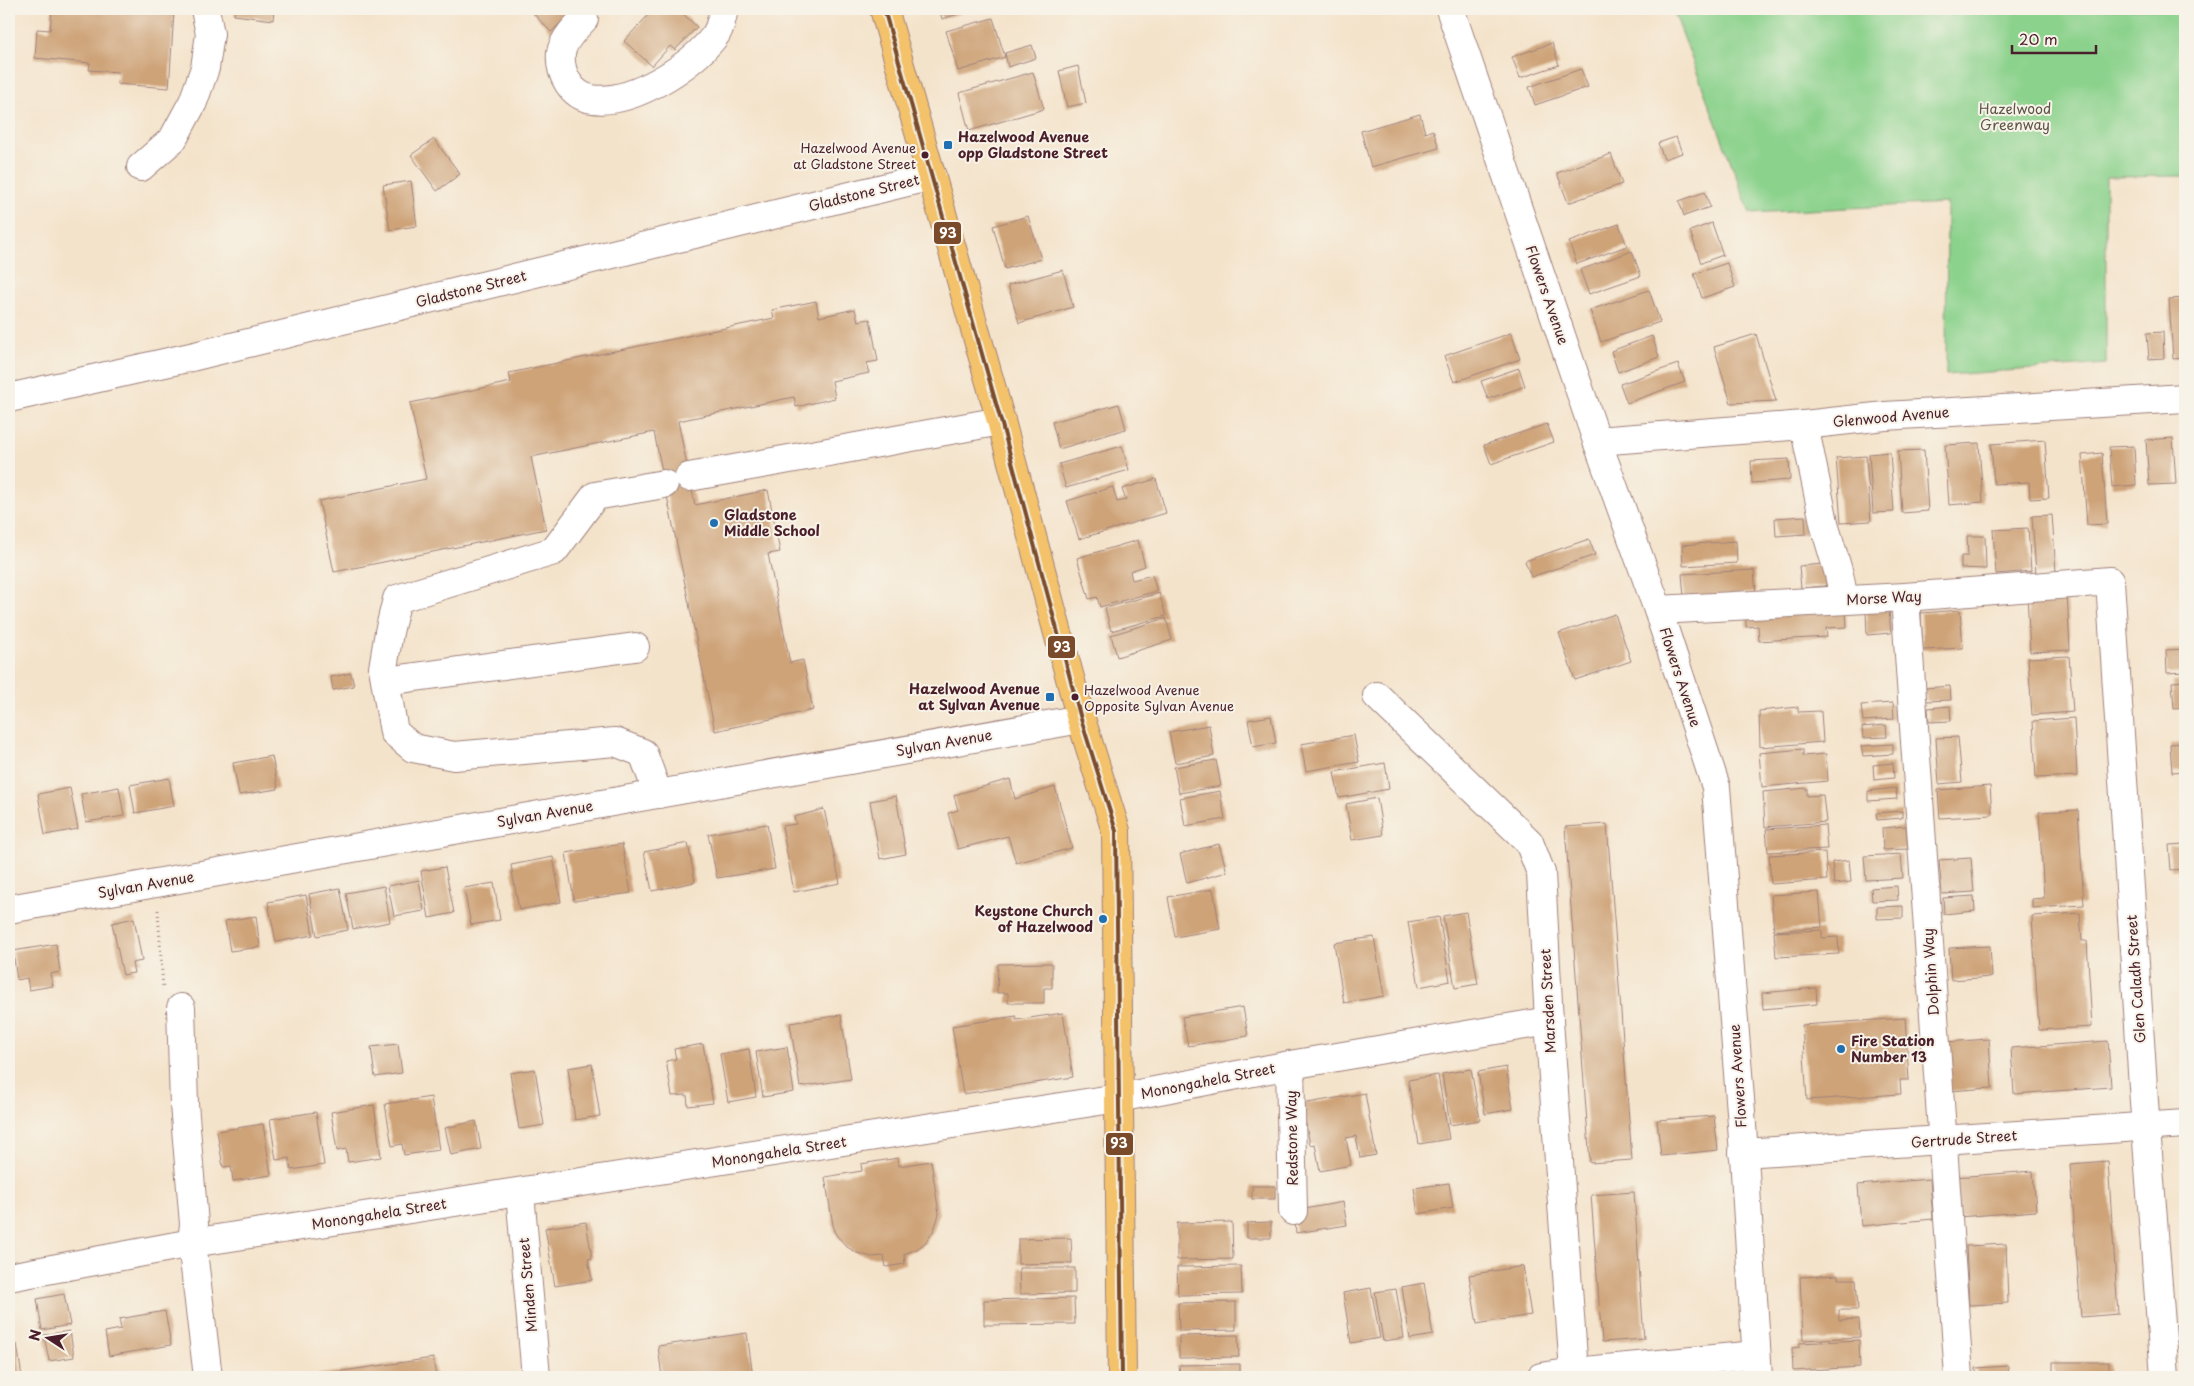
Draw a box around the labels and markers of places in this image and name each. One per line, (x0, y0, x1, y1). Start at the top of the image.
place label: Hazelwood Avenue opp Gladstone Street (958, 126, 1108, 163)
place label: Hazelwood Avenue at Gladstone Street (793, 138, 916, 173)
marker: Hazelwood Avenue opp Gladstone Street (942, 139, 954, 151)
marker: Hazelwood Avenue at Gladstone Street (920, 150, 930, 160)
place label: Gladstone Middle School (724, 504, 820, 541)
marker: Gladstone Middle School (708, 517, 720, 529)
place label: Hazelwood Avenue at Sylvan Avenue (909, 678, 1040, 715)
place label: Hazelwood Avenue Opposite Sylvan Avenue (1084, 680, 1234, 715)
marker: Hazelwood Avenue at Sylvan Avenue (1044, 691, 1056, 703)
marker: Hazelwood Avenue Opposite Sylvan Avenue (1070, 692, 1080, 702)
place label: Keystone Church of Hazelwood (975, 900, 1093, 937)
marker: Keystone Church of Hazelwood (1097, 913, 1109, 925)
place label: Fire Station Number 13 (1851, 1030, 1935, 1067)
marker: Fire Station Number 13 (1835, 1043, 1847, 1055)

